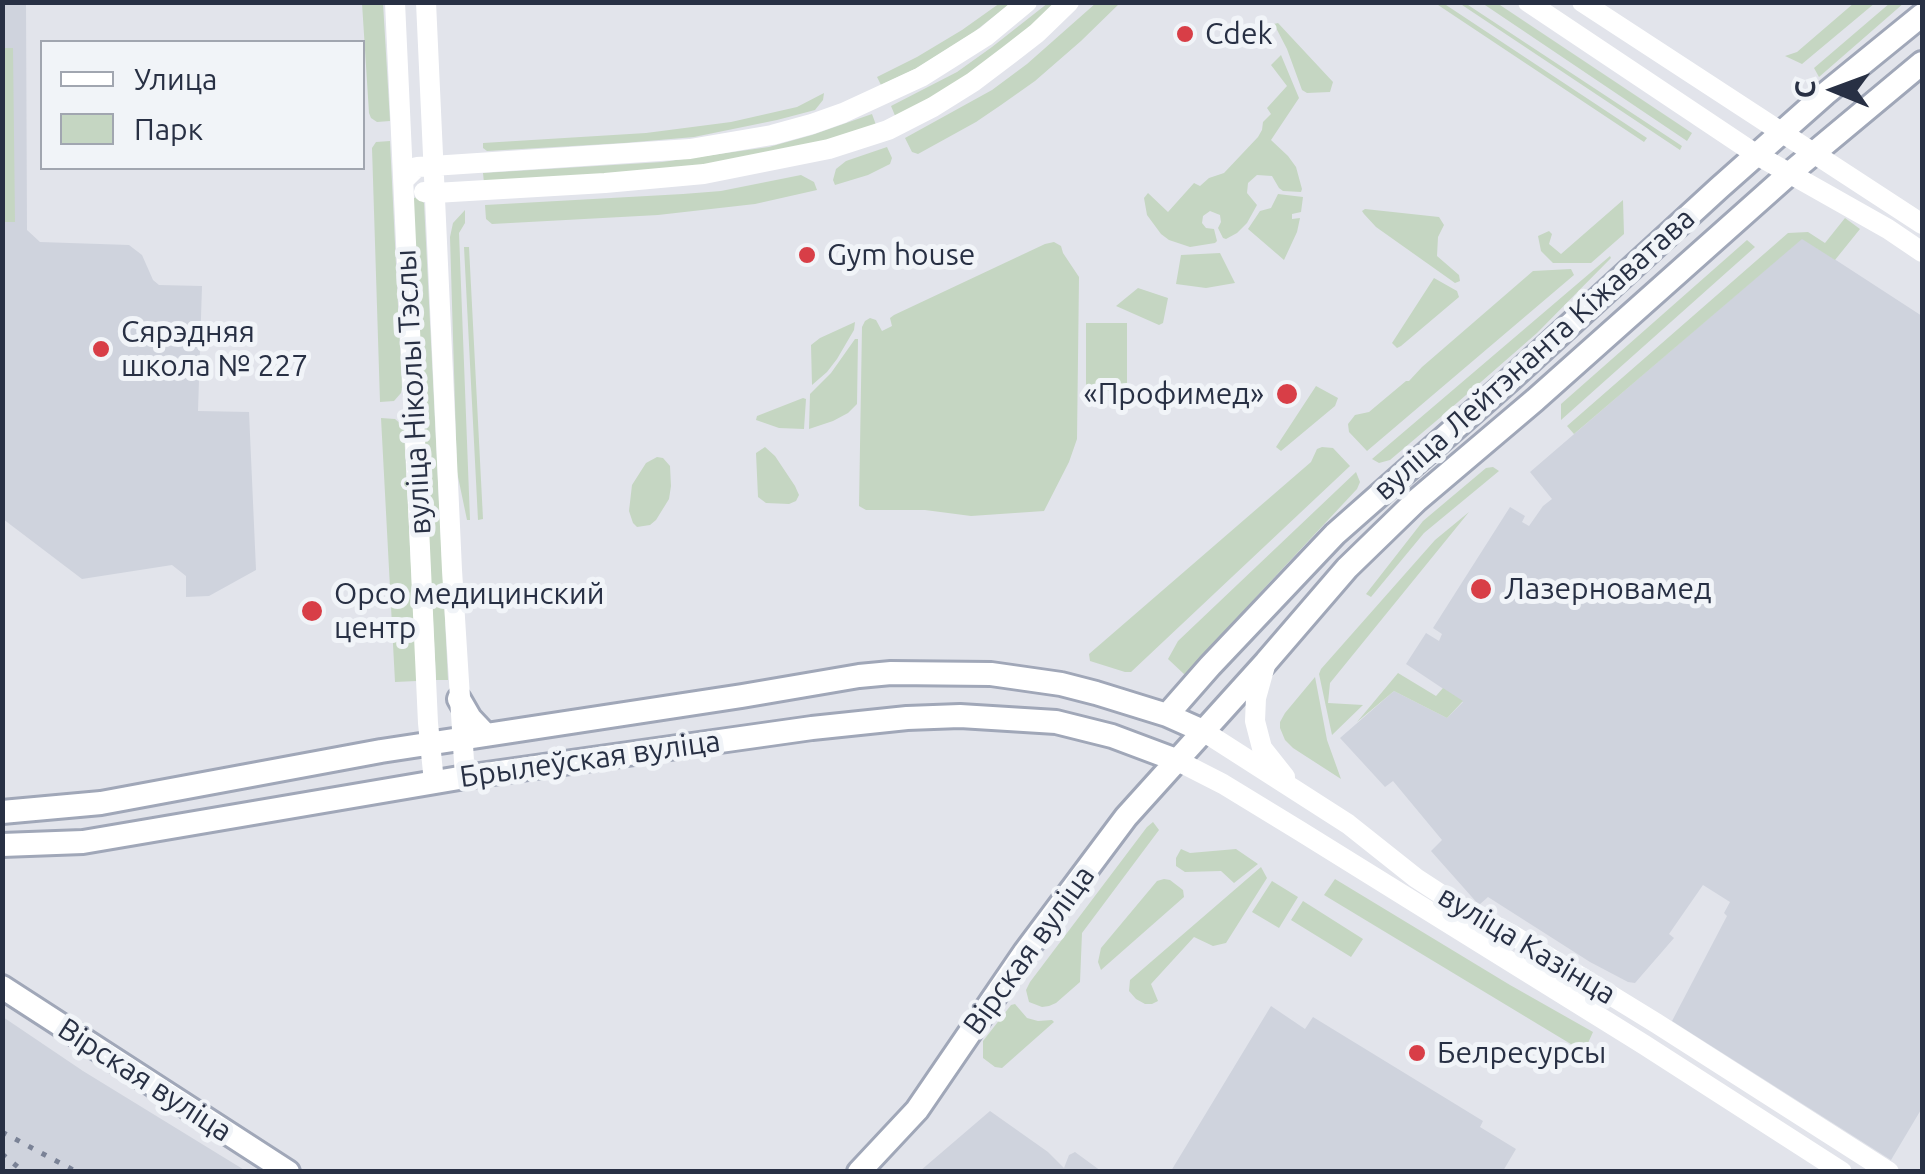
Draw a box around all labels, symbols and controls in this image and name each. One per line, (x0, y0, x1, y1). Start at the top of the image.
place label: Cdek (1205, 16, 1273, 52)
marker: Cdek (1174, 23, 1196, 45)
legend (40, 40, 365, 170)
north arrow (1785, 40, 1885, 140)
text: Улица (134, 62, 218, 96)
text: С (1789, 80, 1820, 99)
text: Парк (134, 112, 203, 146)
street label: вуліца Лейтэнанта Кіжаватава (1366, 200, 1702, 508)
place label: Gym house (827, 237, 975, 273)
marker: Gym house (796, 244, 818, 266)
street label: вуліца Ніколы Тэслы (388, 248, 438, 536)
place label: Сярэдняя школа № 227 (121, 314, 308, 384)
marker: Сярэдняя школа № 227 (90, 338, 112, 360)
place label: «Профимед» (1084, 376, 1264, 412)
marker: «Профимед» (1274, 381, 1300, 407)
place label: Лазерновамед (1504, 571, 1712, 607)
place label: Орсо медицинский центр (334, 576, 604, 646)
marker: Лазерновамед (1468, 576, 1494, 602)
marker: Орсо медицинский центр (299, 598, 325, 624)
street label: Брылеўская вуліца (457, 723, 723, 795)
street label: Вірская вуліца (956, 859, 1102, 1041)
street label: вуліца Казінца (1432, 878, 1622, 1012)
street label: Вірская вуліца (51, 1010, 239, 1150)
place label: Белресурсы (1437, 1035, 1606, 1071)
marker: Белресурсы (1406, 1042, 1428, 1064)

